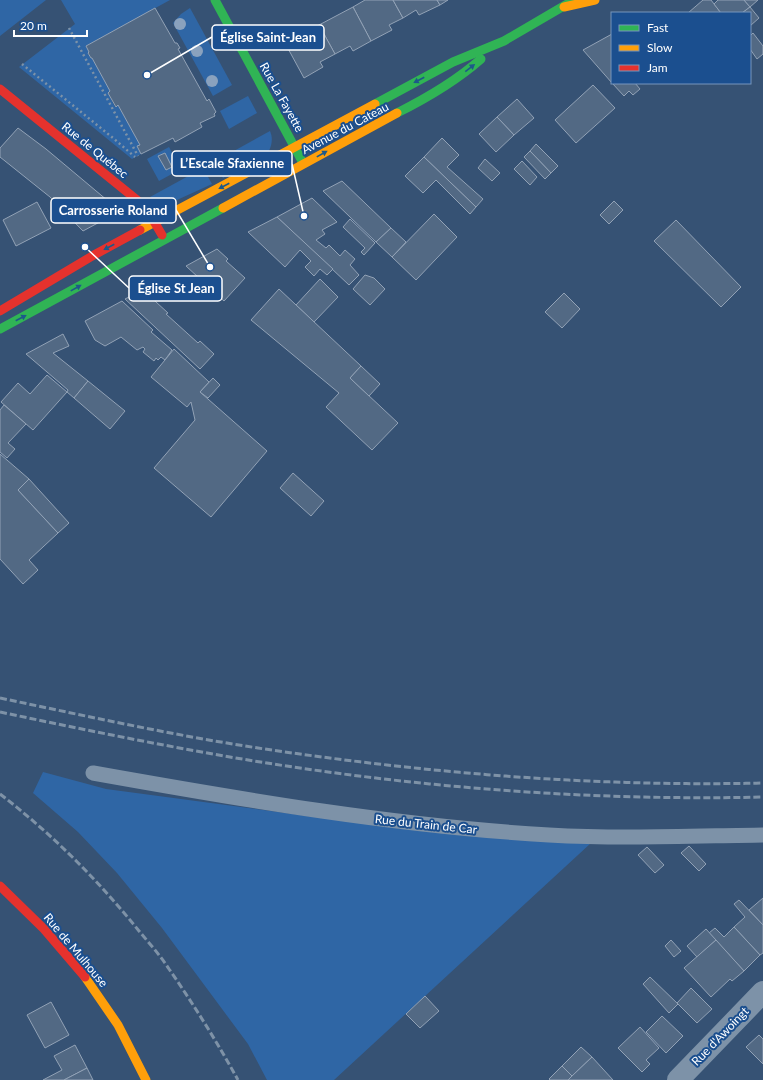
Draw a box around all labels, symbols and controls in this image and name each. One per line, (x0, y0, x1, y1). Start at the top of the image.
scale bar (14, 12, 87, 38)
legend (611, 12, 751, 84)
text: 20 m (20, 18, 47, 33)
text: Fast (647, 20, 669, 35)
callout: Église Saint-Jean (212, 25, 324, 50)
text: Église Saint-Jean (220, 29, 316, 45)
text: Slow (647, 40, 673, 55)
street label: Rue La Fayette (257, 60, 307, 134)
text: Jam (647, 60, 668, 75)
one-way arrow (465, 64, 476, 72)
one-way arrow (413, 77, 425, 84)
street label: Avenue du Cateau (299, 99, 391, 157)
street label: Rue de Québec (59, 119, 131, 181)
callout: L’Escale Sfaxienne (172, 151, 292, 176)
one-way arrow (316, 151, 328, 158)
text: L’Escale Sfaxienne (180, 155, 284, 171)
one-way arrow (218, 183, 230, 189)
callout: Carrosserie Roland (51, 198, 176, 223)
text: Carrosserie Roland (59, 202, 167, 218)
one-way arrow (104, 244, 115, 251)
callout: Église St Jean (129, 276, 222, 301)
text: Église St Jean (137, 280, 215, 296)
one-way arrow (70, 285, 81, 292)
one-way arrow (15, 314, 26, 321)
street label: Rue du Train de Car (374, 811, 478, 837)
street label: Rue de Mulhouse (41, 910, 111, 990)
street label: Rue d'Awoingt (688, 1003, 752, 1069)

